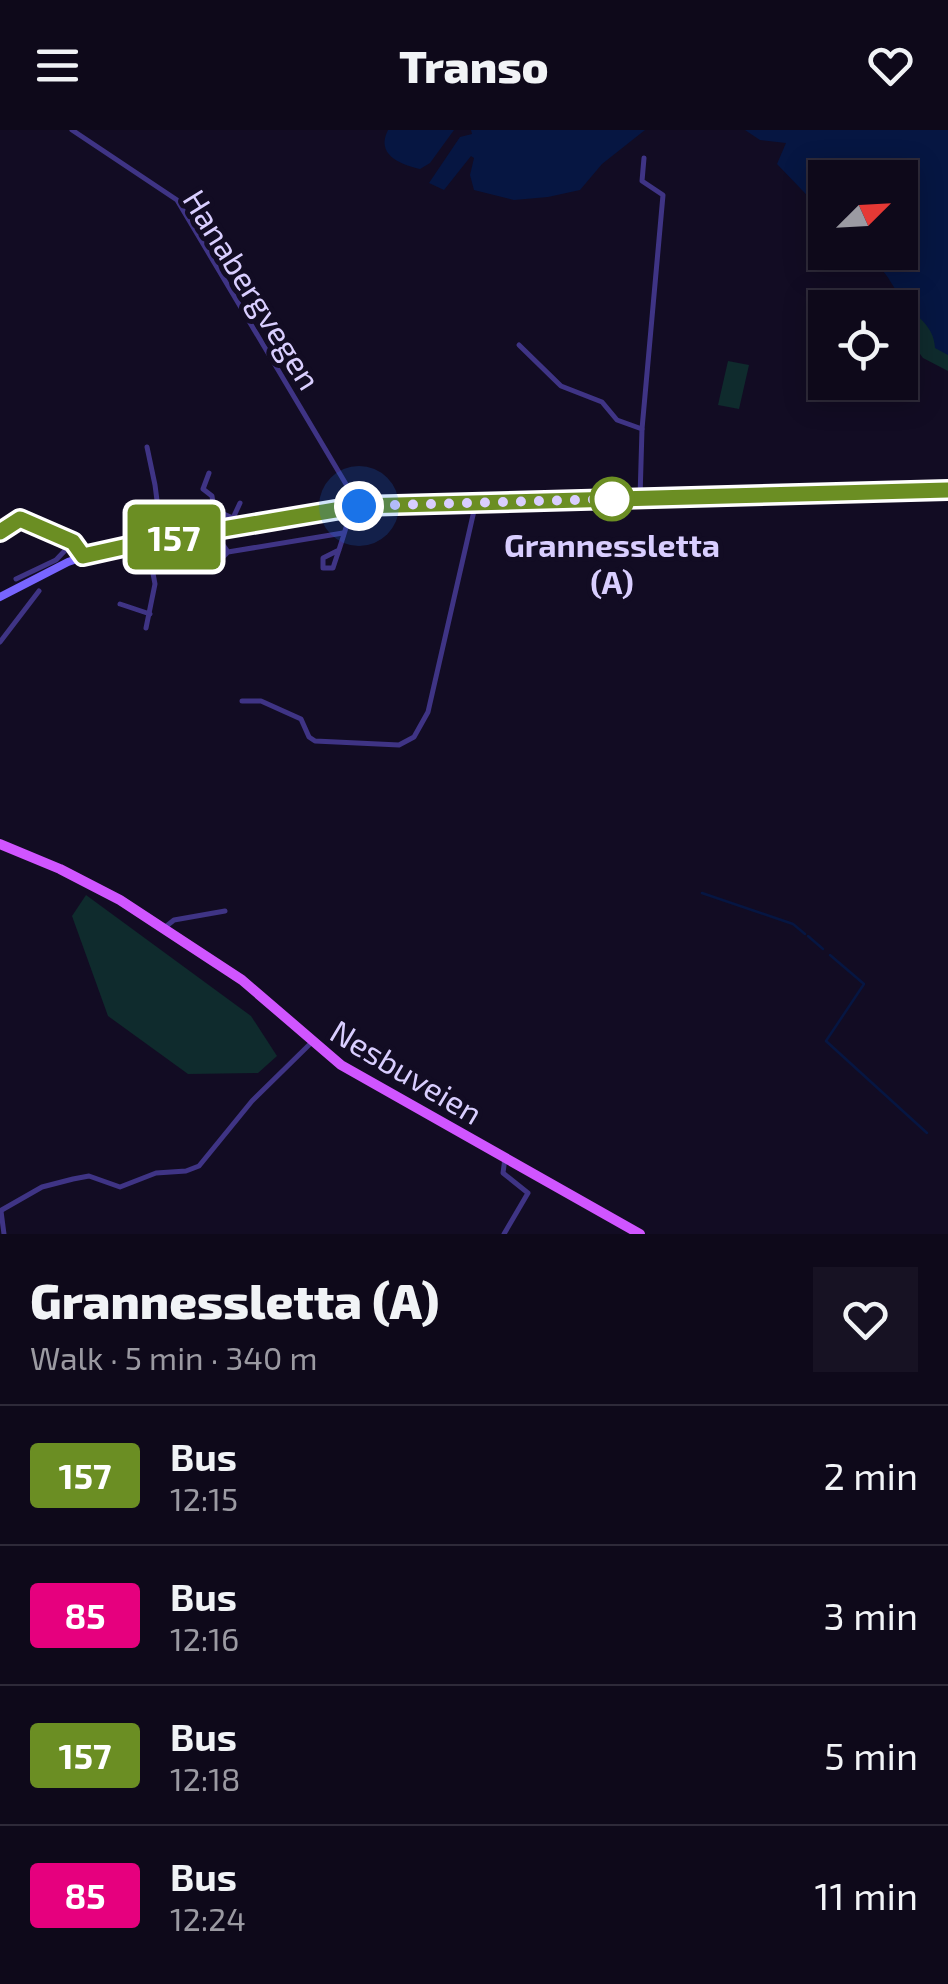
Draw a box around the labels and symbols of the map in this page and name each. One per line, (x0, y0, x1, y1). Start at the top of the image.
north arrow (808, 160, 918, 270)
street label: Hanabergvegen (176, 182, 330, 396)
marker: Grannessletta (A) (591, 478, 633, 520)
your location (334, 481, 384, 531)
line badge: 157 (116, 504, 232, 570)
place label: Grannessletta (A) (504, 525, 720, 600)
street label: Nesbuveien (324, 1011, 490, 1131)

